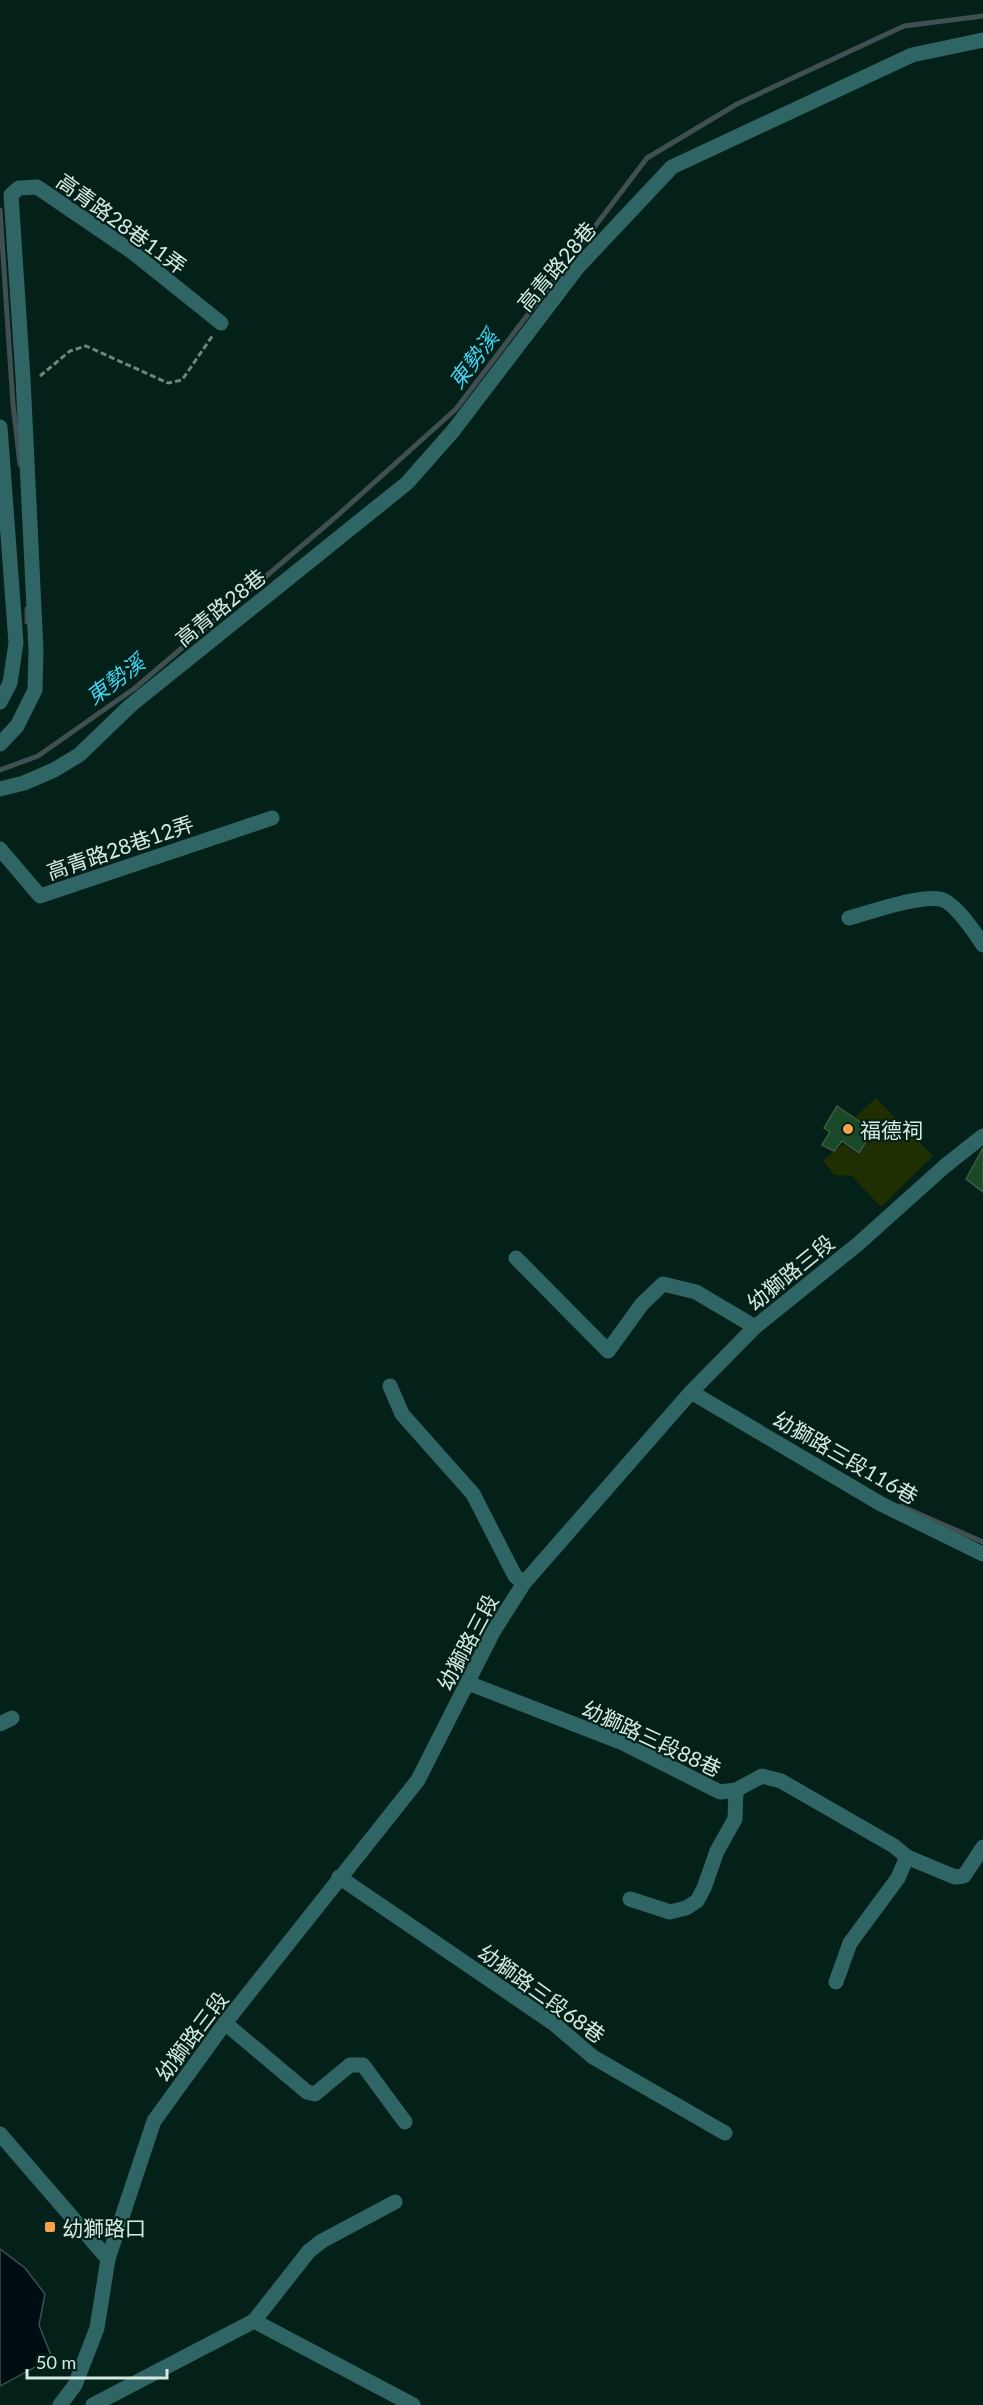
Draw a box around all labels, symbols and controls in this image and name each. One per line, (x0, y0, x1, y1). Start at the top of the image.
street label: 高青路28巷11弄 (52, 168, 192, 278)
street label: 高青路28巷 (512, 216, 600, 316)
water label: 東勢溪 (442, 322, 505, 393)
street label: 高青路28巷 (170, 563, 270, 651)
water label: 東勢溪 (81, 647, 152, 710)
street label: 高青路28巷12弄 (43, 810, 197, 884)
place label: 福德祠 (860, 1117, 923, 1142)
marker: 福德祠 (841, 1122, 855, 1136)
street label: 幼獅路三段 (741, 1229, 839, 1315)
street label: 幼獅路三段116巷 (769, 1406, 923, 1508)
street label: 幼獅路三段 (431, 1590, 503, 1694)
street label: 幼獅路三段88巷 (579, 1695, 725, 1781)
street label: 幼獅路三段68巷 (474, 1939, 610, 2047)
street label: 幼獅路三段 (149, 1987, 233, 2085)
place label: 幼獅路口 (62, 2215, 146, 2240)
marker: 幼獅路口 (43, 2220, 57, 2234)
scale bar (27, 2342, 166, 2380)
text: 50 m (36, 2351, 76, 2373)

